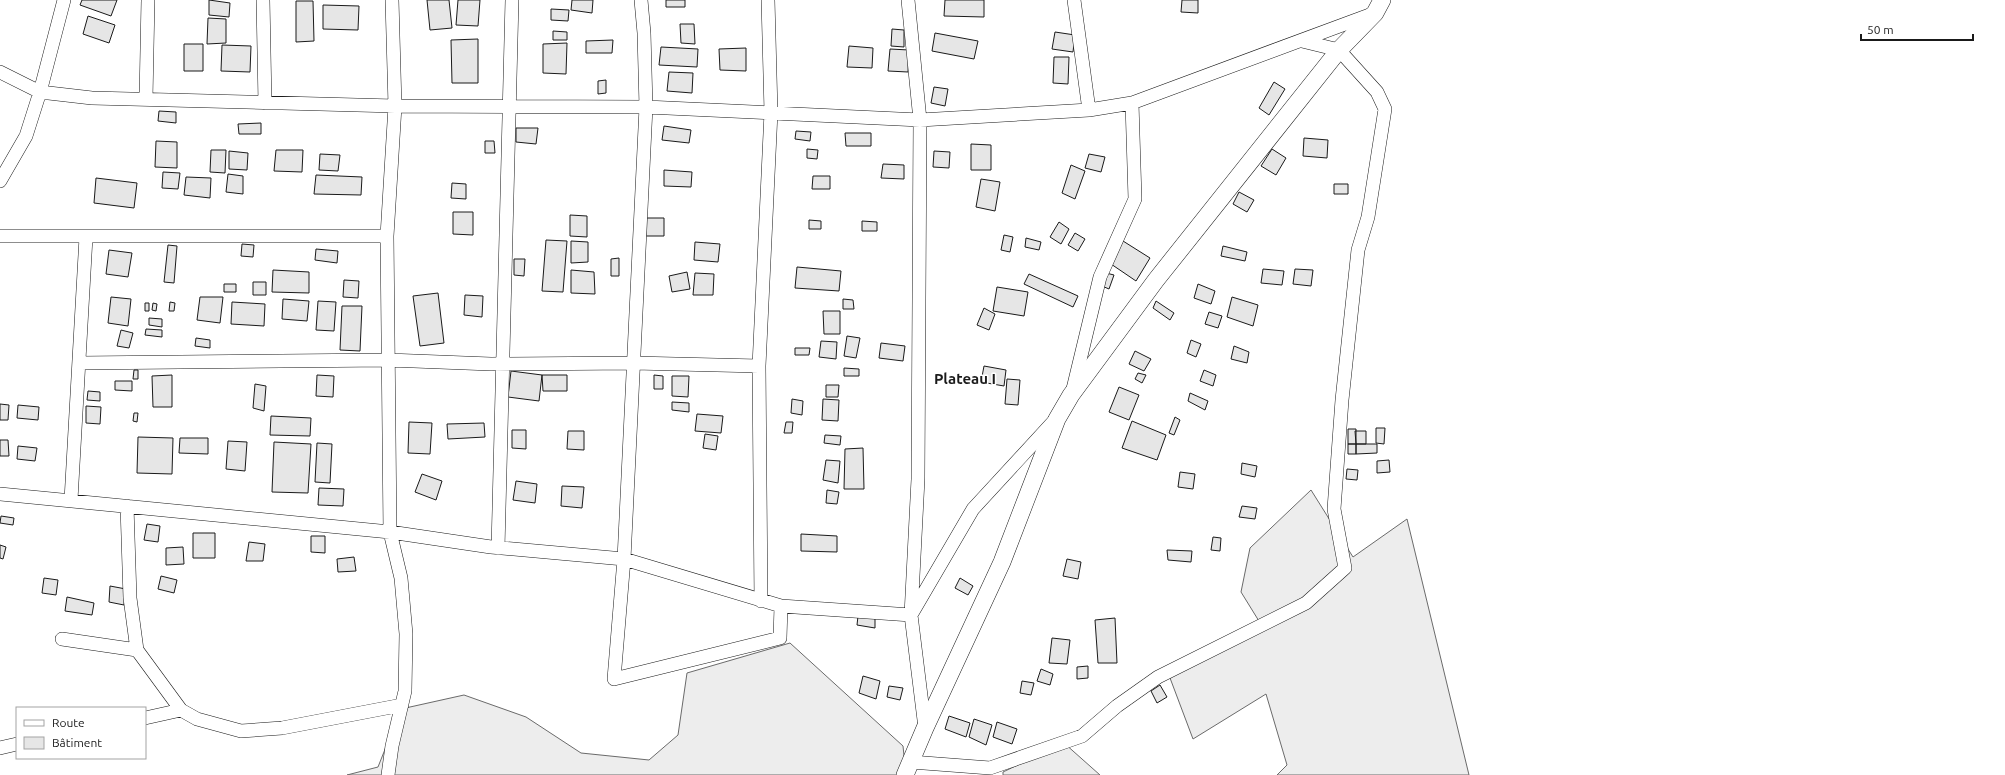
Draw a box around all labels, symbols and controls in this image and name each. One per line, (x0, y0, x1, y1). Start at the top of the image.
scale bar (1861, 16, 1973, 42)
text: 50 m (1867, 23, 1894, 36)
district label: Plateau I (934, 370, 996, 387)
legend (16, 707, 146, 759)
text: Route (52, 716, 85, 729)
text: Bâtiment (52, 736, 102, 749)

